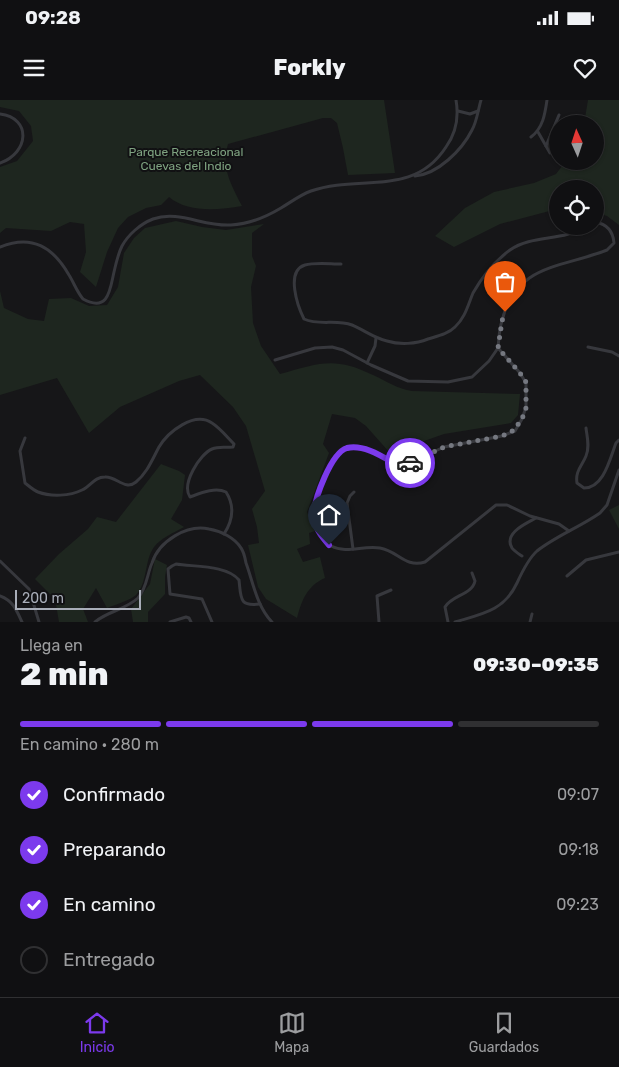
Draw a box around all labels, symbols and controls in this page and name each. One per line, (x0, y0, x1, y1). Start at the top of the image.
text: 09:28 (25, 6, 81, 29)
icon: menu (20, 54, 48, 82)
text: Forkly (274, 54, 345, 81)
icon: heart (571, 54, 599, 82)
north arrow (549, 115, 604, 170)
map controls (549, 115, 604, 235)
park label: Parque Recreacional Cuevas del Indio (129, 145, 243, 173)
button: locate (549, 180, 604, 235)
pin (484, 261, 526, 312)
icon: bag (491, 268, 519, 296)
courier (385, 438, 435, 488)
icon: car (396, 449, 424, 477)
pin (308, 494, 350, 545)
icon: home (315, 501, 343, 529)
scale bar (15, 587, 141, 610)
text: 200 m (22, 590, 64, 607)
text: Llega en (20, 636, 83, 655)
text: 09:30–09:35 (473, 653, 599, 676)
text: 2 min (20, 655, 109, 693)
text: En camino · 280 m (20, 735, 159, 754)
icon: check (20, 781, 48, 809)
text: Confirmado (63, 783, 165, 806)
text: 09:07 (557, 785, 599, 804)
icon: check (20, 836, 48, 864)
text: Preparando (63, 838, 166, 861)
text: 09:18 (558, 840, 599, 859)
icon: check (20, 891, 48, 919)
text: En camino (63, 893, 156, 916)
text: 09:23 (556, 895, 599, 914)
text: Entregado (63, 948, 155, 971)
tab: Inicio (80, 1009, 115, 1056)
tab: Mapa (274, 1009, 309, 1056)
tab: Guardados (469, 1009, 539, 1056)

